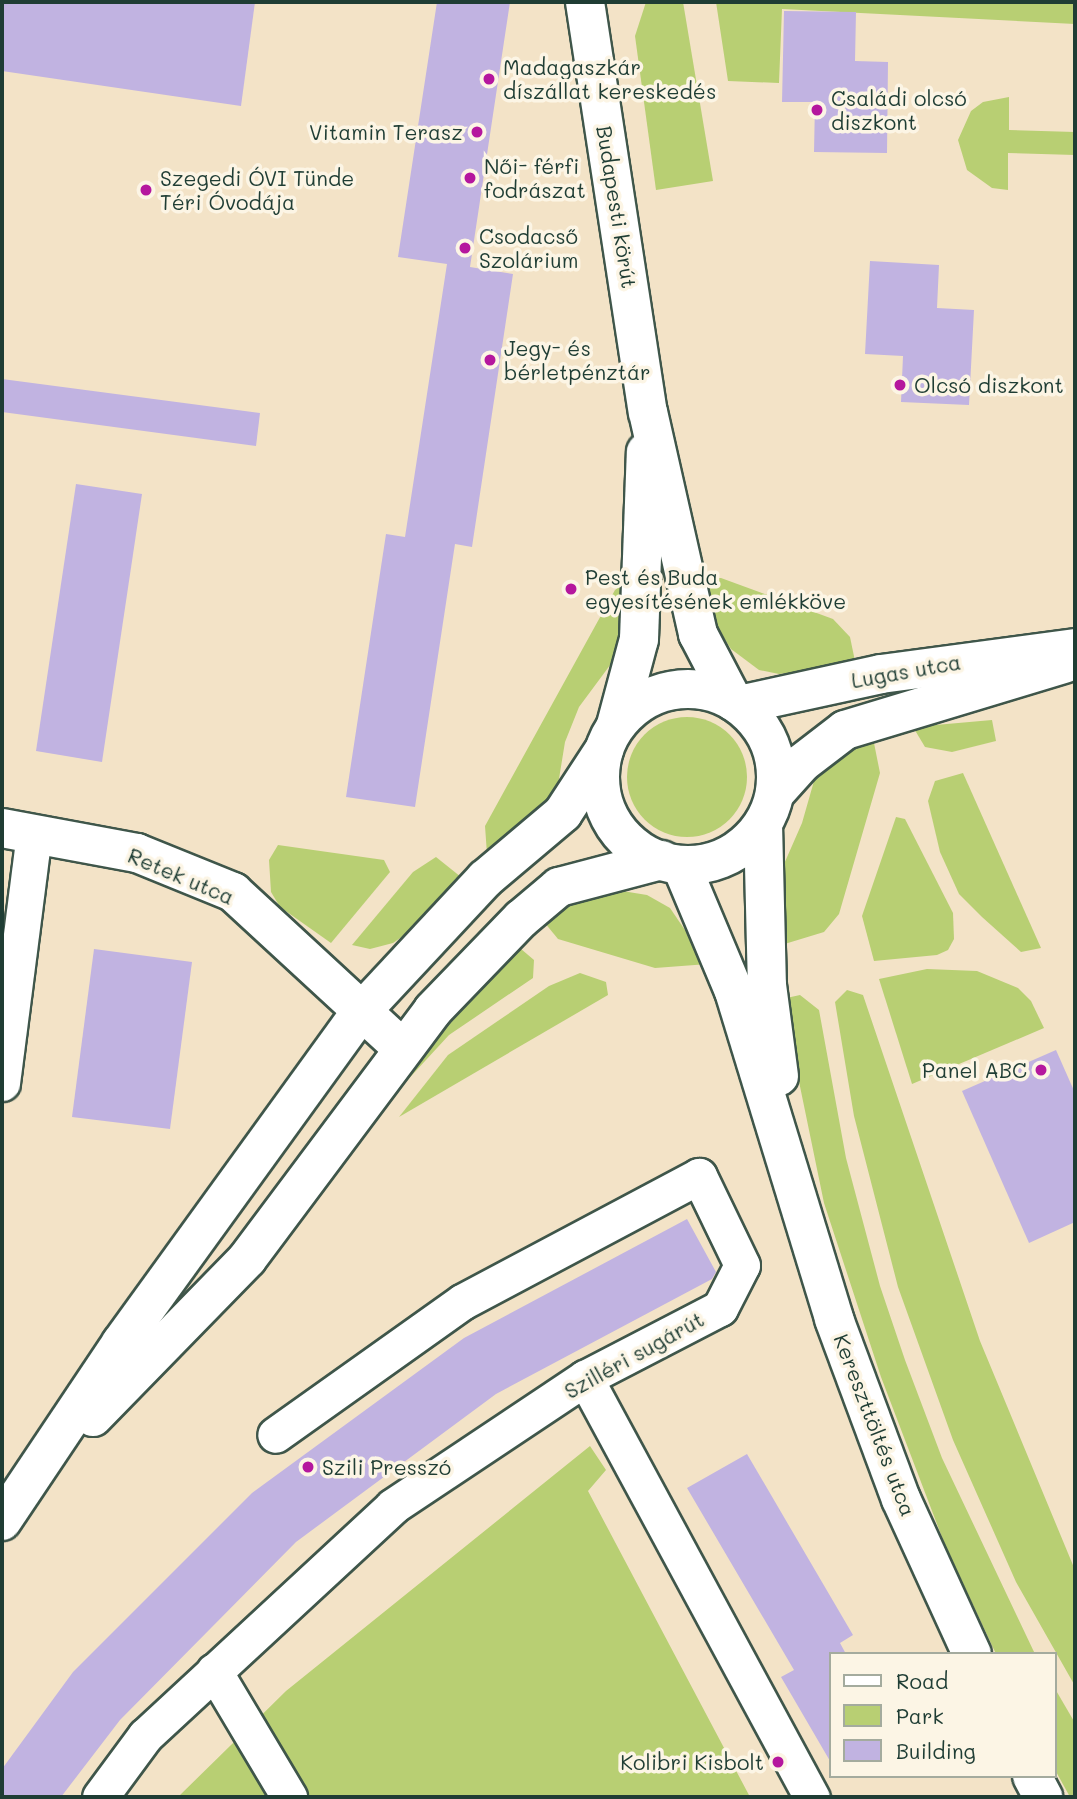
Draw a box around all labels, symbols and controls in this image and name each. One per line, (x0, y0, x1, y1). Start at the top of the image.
place label: Madagaszkár díszállat kereskedés (503, 54, 716, 104)
marker: Madagaszkár díszállat kereskedés (481, 71, 497, 87)
place label: Családi olcsó diszkont (831, 85, 967, 135)
marker: Családi olcsó diszkont (809, 102, 825, 118)
place label: Vitamin Terasz (309, 119, 463, 145)
marker: Vitamin Terasz (469, 124, 485, 140)
street label: Budapesti körút (592, 124, 642, 290)
place label: Női- férfi fodrászat (484, 153, 586, 203)
place label: Szegedi ÓVI Tünde Téri Óvodája (160, 165, 354, 215)
marker: Női- férfi fodrászat (462, 170, 478, 186)
marker: Szegedi ÓVI Tünde Téri Óvodája (138, 182, 154, 198)
place label: Csodacső Szolárium (479, 223, 578, 273)
marker: Csodacső Szolárium (457, 240, 473, 256)
place label: Jegy- és bérletpénztár (504, 335, 651, 385)
marker: Jegy- és bérletpénztár (482, 352, 498, 368)
place label: Olcsó diszkont (914, 372, 1064, 398)
marker: Olcsó diszkont (892, 377, 908, 393)
place label: Pest és Buda egyesítésének emlékköve (585, 564, 846, 614)
marker: Pest és Buda egyesítésének emlékköve (563, 581, 579, 597)
street label: Lugas utca (849, 649, 963, 693)
street label: Retek utca (124, 842, 238, 910)
place label: Panel ABC (922, 1057, 1027, 1083)
marker: Panel ABC (1033, 1062, 1049, 1078)
street label: Szilléri sugárút (560, 1306, 708, 1404)
street label: Kereszttöltés utca (829, 1330, 921, 1520)
place label: Szili Presszó (322, 1454, 451, 1480)
marker: Szili Presszó (300, 1459, 316, 1475)
legend (828, 1652, 1056, 1778)
text: Road (896, 1667, 948, 1694)
text: Park (896, 1702, 944, 1729)
text: Building (896, 1737, 976, 1764)
place label: Kolibri Kisbolt (620, 1749, 764, 1775)
marker: Kolibri Kisbolt (770, 1754, 786, 1770)

